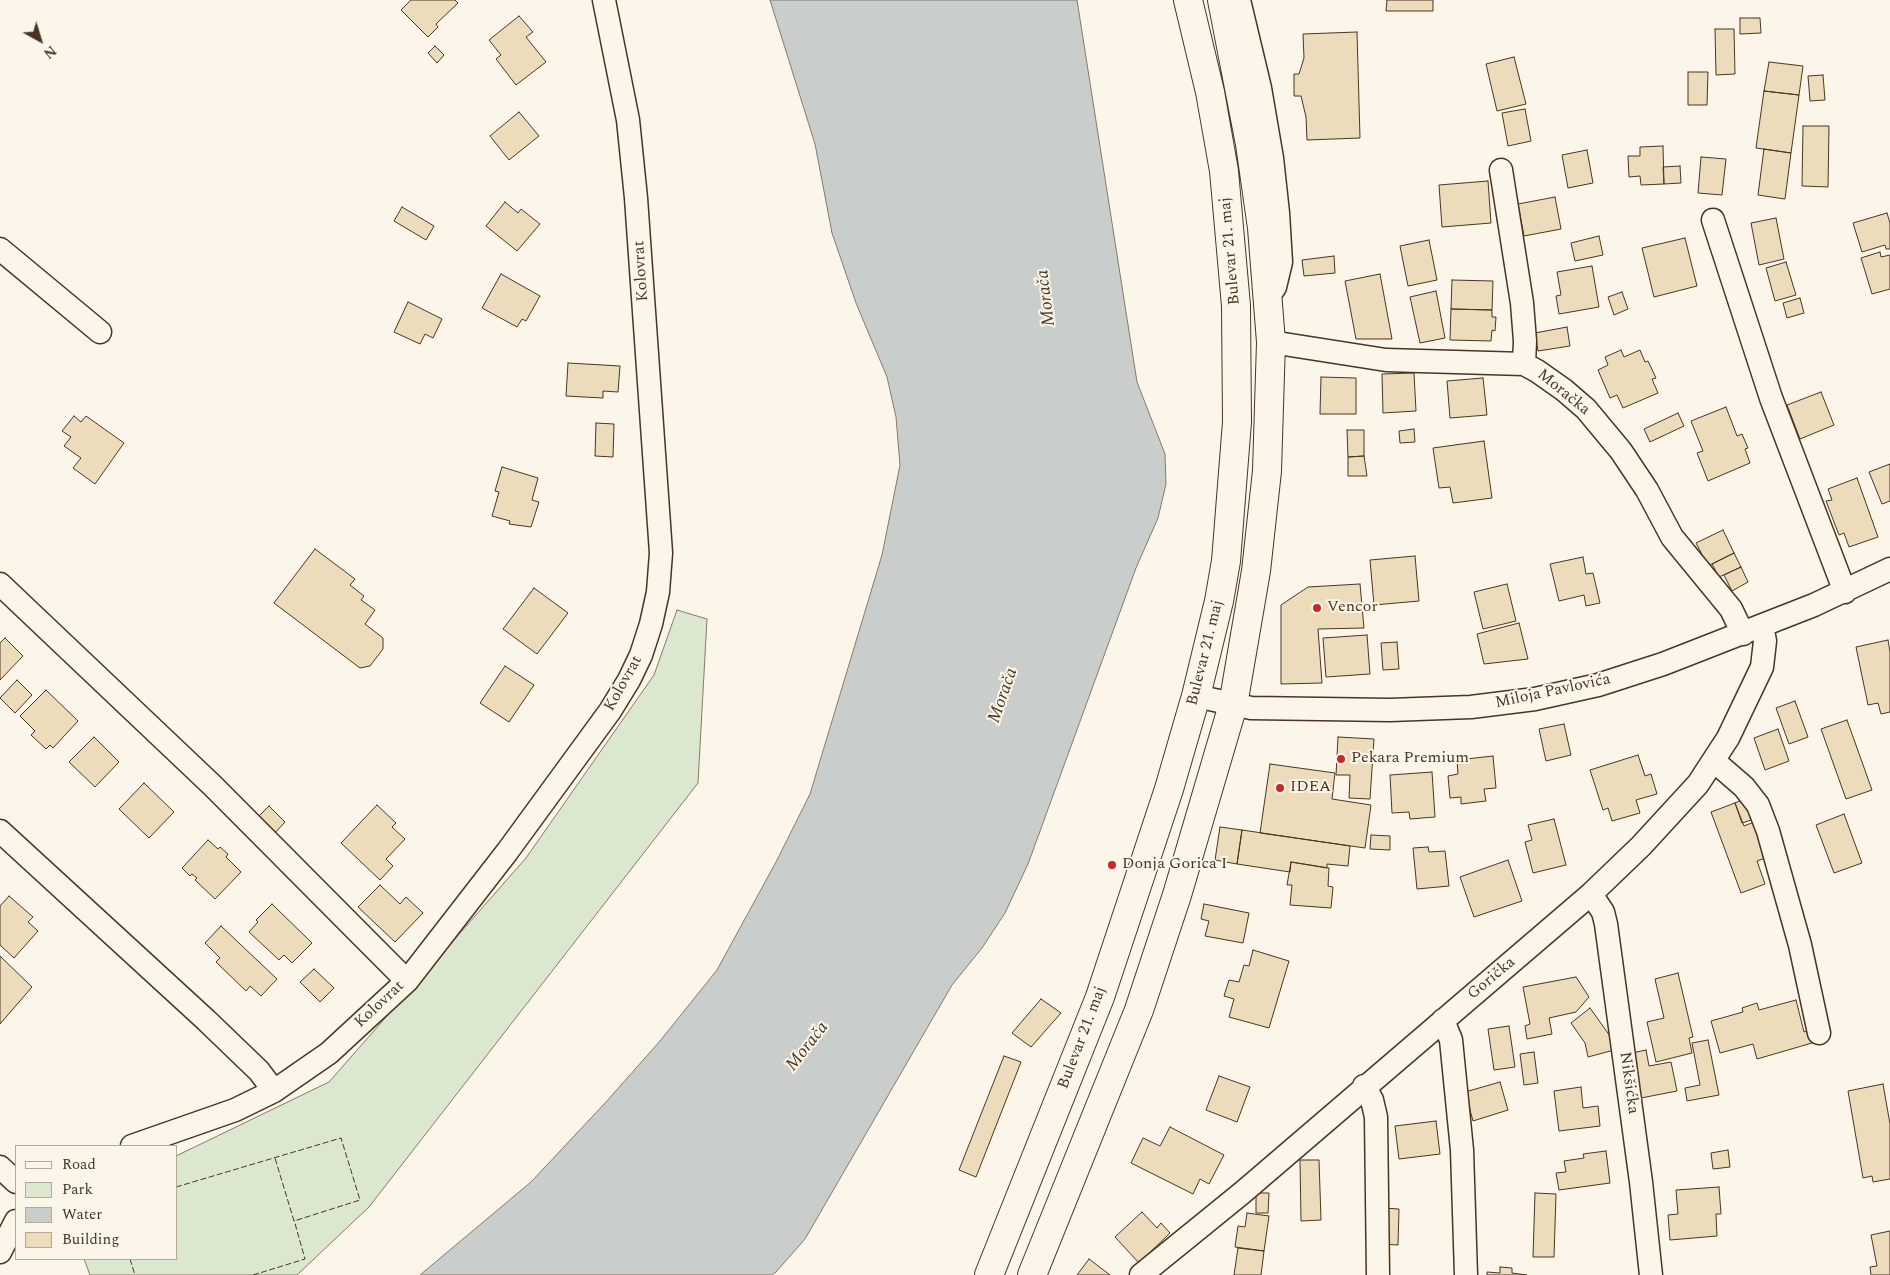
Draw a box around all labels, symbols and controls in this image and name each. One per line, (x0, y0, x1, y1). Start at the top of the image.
north arrow (15, 15, 65, 65)
text: N (39, 40, 61, 64)
street label: Bulevar 21. maj (1217, 196, 1245, 306)
street label: Kolovrat (630, 240, 654, 302)
water label: Morača (1033, 268, 1061, 328)
street label: Moračka (1533, 366, 1593, 420)
street label: Bulevar 21. maj (1184, 598, 1228, 708)
place label: Vencor (1327, 598, 1378, 618)
marker: Vencor (1311, 602, 1323, 614)
street label: Kolovrat (601, 653, 647, 715)
water label: Morača (985, 666, 1023, 726)
street label: Miloja Pavlovića (1494, 670, 1612, 714)
place label: Pekara Premium (1351, 749, 1469, 769)
marker: Pekara Premium (1335, 753, 1347, 765)
place label: IDEA (1290, 778, 1331, 798)
marker: IDEA (1274, 782, 1286, 794)
place label: Donja Gorica I (1122, 855, 1227, 875)
marker: Donja Gorica I (1106, 859, 1118, 871)
street label: Gorička (1464, 953, 1520, 1005)
street label: Kolovrat (351, 977, 409, 1033)
street label: Bulevar 21. maj (1055, 984, 1111, 1092)
water label: Morača (782, 1018, 834, 1076)
street label: Nikšićka (1614, 1051, 1642, 1115)
legend (15, 1145, 178, 1260)
text: Road (62, 1153, 96, 1176)
text: Park (62, 1178, 93, 1201)
text: Water (62, 1203, 102, 1226)
text: Building (62, 1228, 119, 1251)

